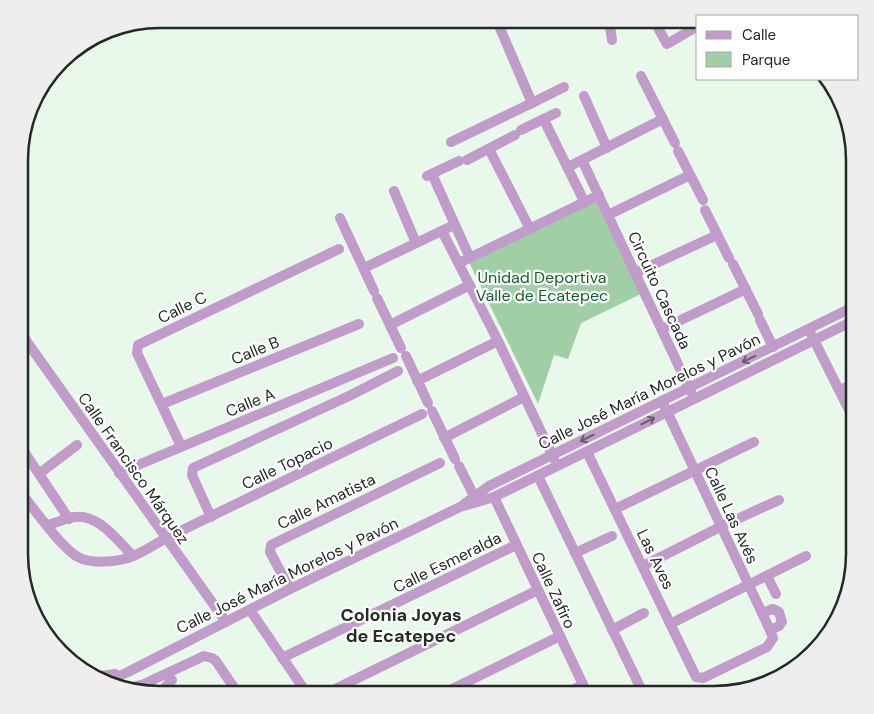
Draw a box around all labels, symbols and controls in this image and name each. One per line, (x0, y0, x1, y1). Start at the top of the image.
legend (696, 15, 859, 80)
text: Calle (742, 25, 776, 45)
text: Parque (742, 50, 790, 70)
street label: Circuito Cascada (623, 228, 696, 353)
park label: Unidad Deportiva Valle de Ecatepec (476, 267, 608, 306)
street label: Calle C (154, 287, 210, 328)
street label: Calle José María Morelos y Pavón (535, 328, 764, 454)
street label: Calle B (228, 331, 282, 370)
one-way arrow (741, 354, 756, 364)
street label: Calle A (222, 383, 278, 422)
street label: Calle Francisco Márquez (73, 388, 194, 548)
one-way arrow (640, 416, 655, 426)
street label: Calle Topacio (238, 432, 336, 495)
one-way arrow (580, 434, 595, 443)
street label: Calle Las Avés (700, 463, 763, 567)
street label: Calle Amatista (274, 469, 379, 534)
street label: Calle José María Morelos y Pavón (173, 512, 402, 638)
street label: Las Aves (632, 526, 679, 593)
street label: Calle Esmeralda (390, 527, 505, 598)
street label: Calle Zafiro (527, 549, 580, 632)
district label: Colonia Joyas de Ecatepec (340, 603, 462, 648)

